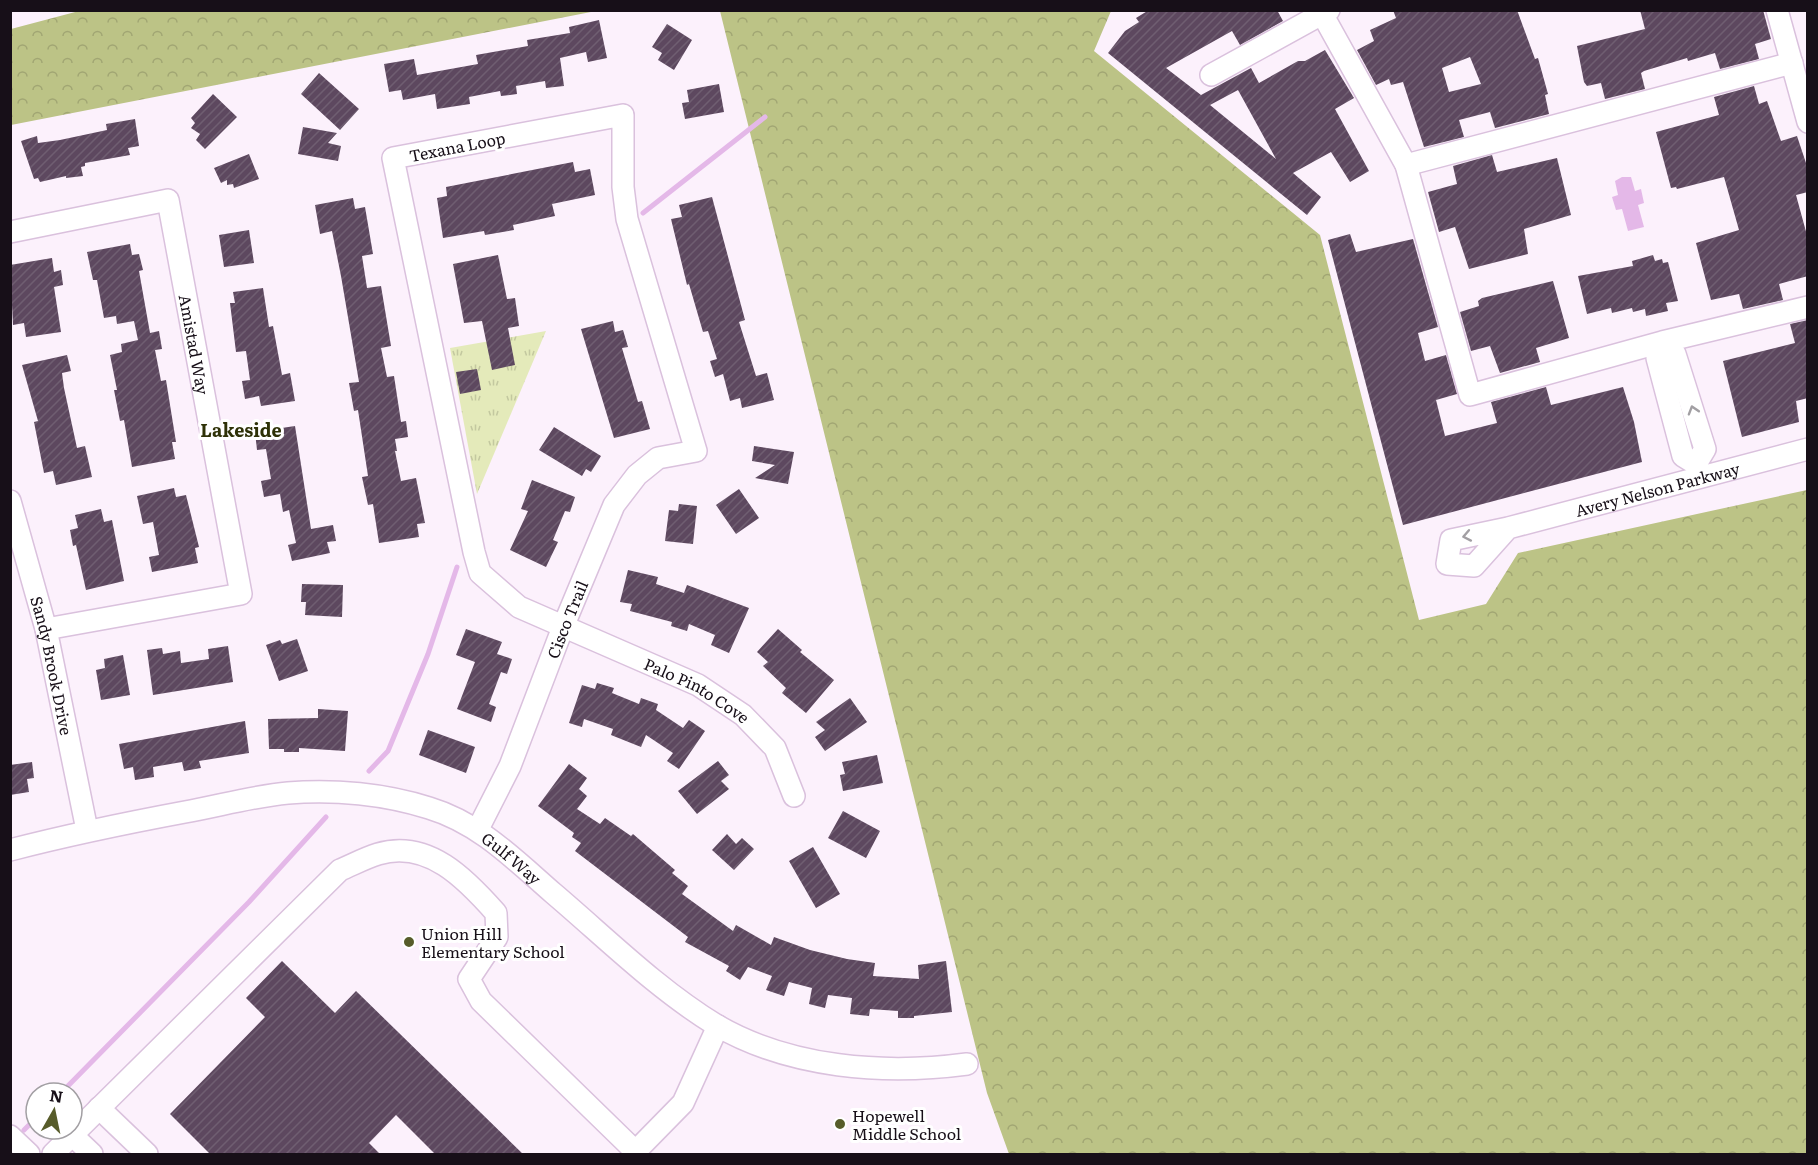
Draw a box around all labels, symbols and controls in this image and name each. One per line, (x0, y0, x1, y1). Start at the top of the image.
street label: Texana Loop (407, 125, 507, 167)
street label: Amistad Way (174, 292, 216, 397)
one-way arrow (1688, 405, 1700, 416)
district label: Lakeside (200, 416, 282, 443)
street label: Avery Nelson Parkway (1572, 455, 1743, 522)
one-way arrow (1463, 529, 1473, 542)
street label: Cisco Trail (540, 576, 593, 662)
street label: Sandy Brook Drive (25, 593, 79, 737)
street label: Palo Pinto Cove (641, 651, 756, 728)
street label: Gulf Way (477, 826, 548, 890)
place label: Union Hill Elementary School (421, 921, 565, 963)
marker: Union Hill Elementary School (402, 935, 416, 949)
north arrow (24, 1081, 84, 1141)
text: N (48, 1082, 65, 1108)
place label: Hopewell Middle School (852, 1103, 961, 1145)
marker: Hopewell Middle School (833, 1117, 847, 1131)

